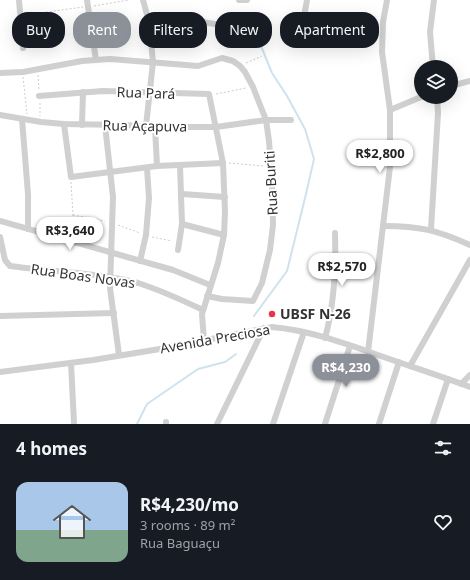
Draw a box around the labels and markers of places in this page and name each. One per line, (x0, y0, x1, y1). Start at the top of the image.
pin: R$2,800 (343, 140, 417, 174)
pin: R$3,640 (33, 217, 107, 251)
pin: R$2,570 (305, 253, 379, 287)
place label: UBSF N-26 (280, 304, 351, 323)
marker: UBSF N-26 (267, 309, 277, 319)
pin: R$4,230 (309, 354, 383, 388)

